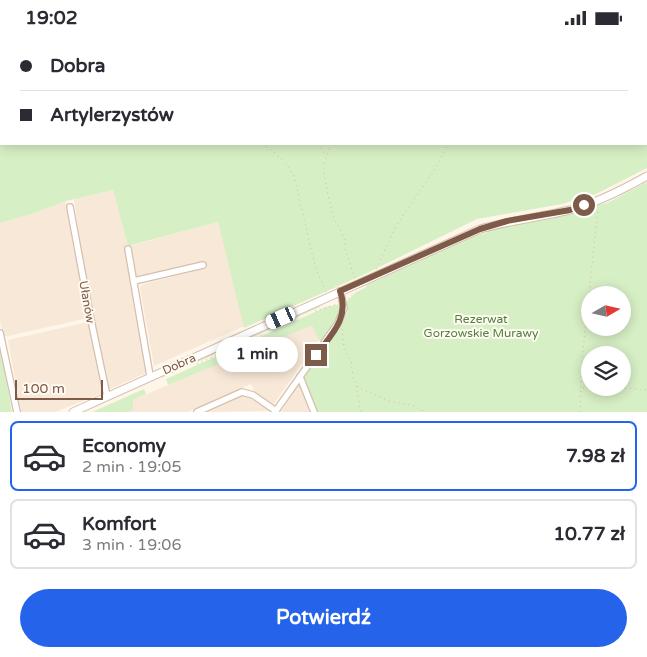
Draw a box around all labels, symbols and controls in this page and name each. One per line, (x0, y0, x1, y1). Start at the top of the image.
text: 19:02 (25, 7, 78, 29)
text: Dobra (50, 55, 105, 77)
text: Artylerzystów (50, 104, 174, 126)
route start (573, 194, 595, 216)
street label: Ułanów (76, 280, 98, 325)
north arrow (581, 286, 631, 336)
map controls (581, 286, 631, 396)
car (264, 305, 297, 331)
park label: Rezerwat Gorzowskie Murawy (424, 312, 539, 340)
callout: 1 min (216, 337, 298, 373)
text: 1 min (236, 344, 278, 364)
route end (305, 344, 327, 366)
button: layers (581, 346, 631, 396)
street label: Dobra (160, 350, 198, 378)
scale bar (15, 377, 102, 400)
text: 100 m (22, 380, 65, 397)
icon: car (22, 434, 67, 479)
text: Economy (82, 435, 166, 457)
text: 7.98 zł (566, 445, 625, 467)
text: 2 min · 19:05 (82, 457, 181, 477)
icon: car (22, 512, 67, 557)
text: Komfort (82, 513, 156, 535)
text: 10.77 zł (553, 523, 625, 545)
text: 3 min · 19:06 (82, 535, 181, 555)
button: Potwierdź (20, 589, 627, 647)

